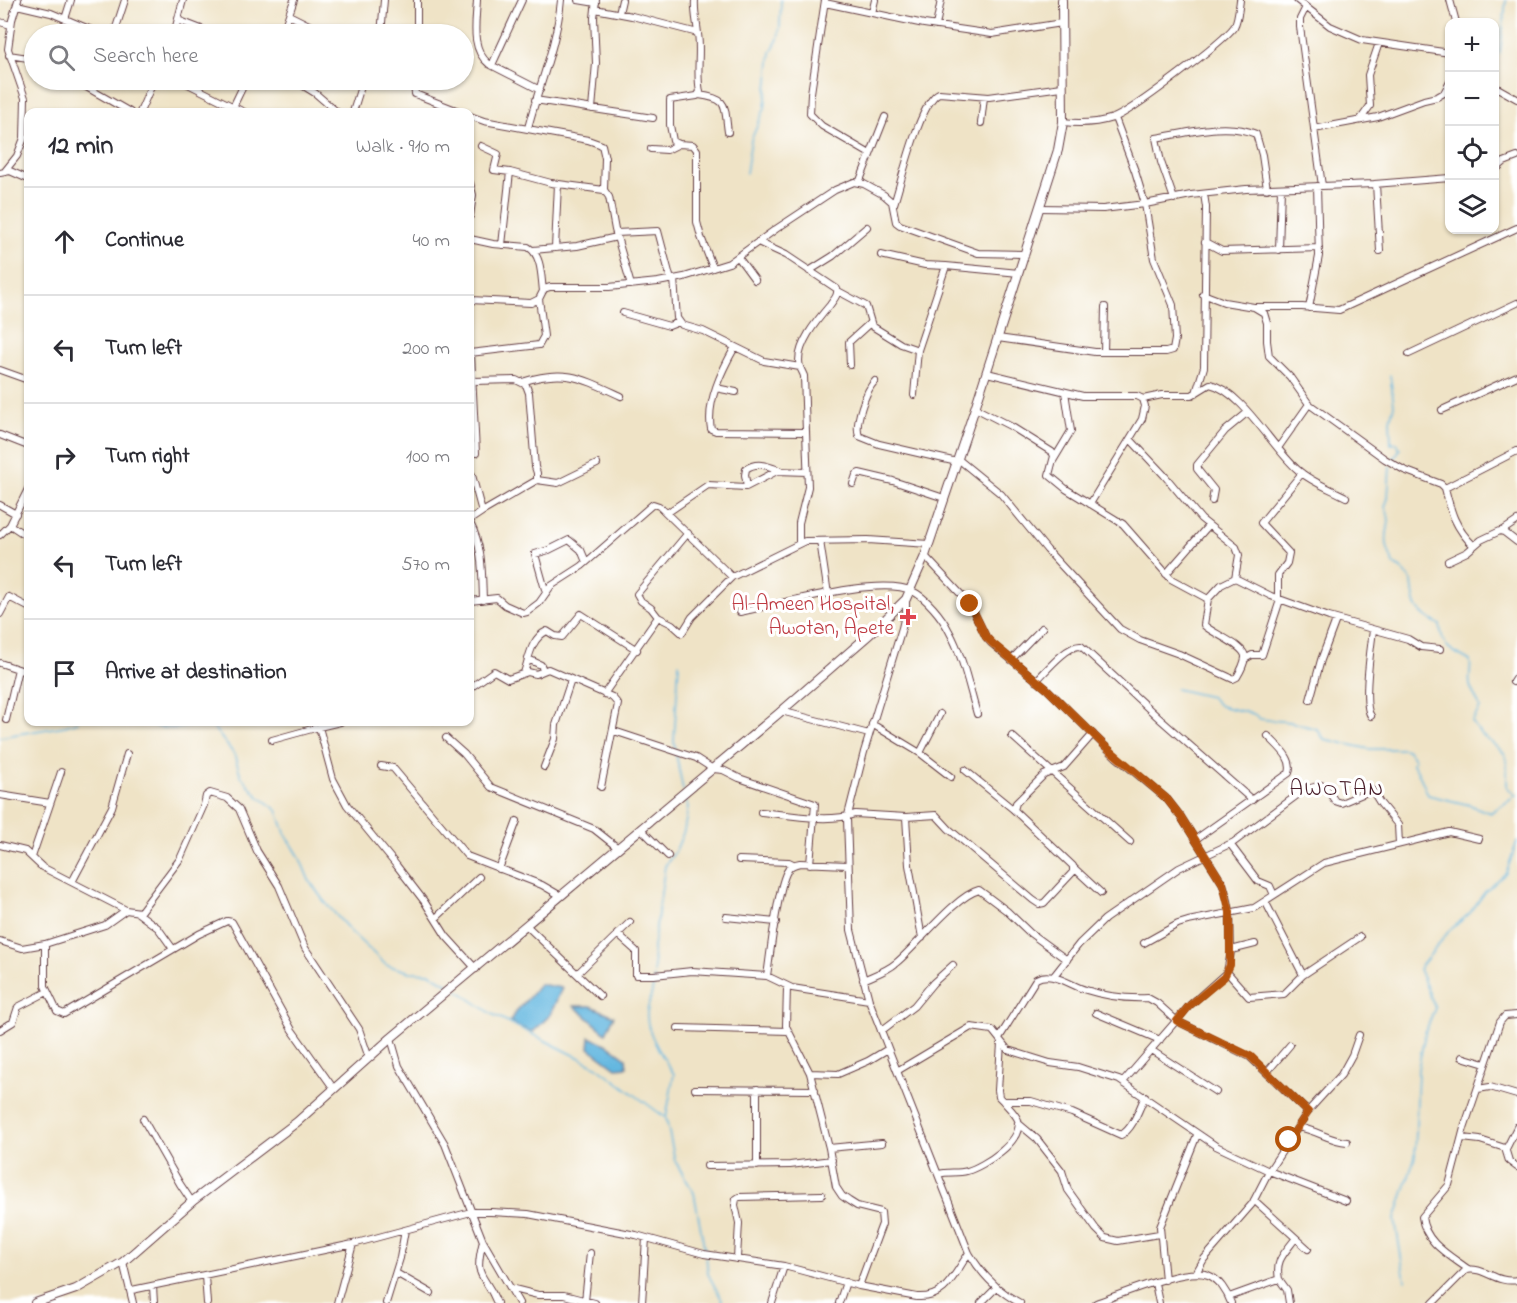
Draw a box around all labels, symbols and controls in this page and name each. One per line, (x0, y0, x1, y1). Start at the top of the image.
map controls (1445, 18, 1499, 234)
button: + (1445, 18, 1499, 72)
search box (24, 24, 474, 90)
icon: search (45, 41, 78, 74)
text: Search here (93, 41, 198, 73)
button: − (1445, 72, 1499, 126)
button: locate (1445, 126, 1499, 180)
text: 12 min (48, 128, 113, 166)
text: Walk · 910 m (356, 133, 450, 162)
button: layers (1445, 180, 1499, 234)
icon: ahead (48, 225, 81, 258)
text: Continue (105, 225, 184, 257)
text: 40 m (413, 227, 450, 256)
icon: left (48, 333, 81, 366)
text: Turn left (105, 333, 182, 365)
text: 200 m (402, 335, 450, 364)
icon: right (48, 441, 81, 474)
text: Turn right (105, 441, 190, 473)
text: 100 m (406, 443, 450, 472)
icon: left (48, 549, 81, 582)
text: Turn left (105, 549, 182, 581)
text: 570 m (401, 551, 450, 580)
place label: Al-Ameen Hospital, Awotan, Apete (731, 590, 895, 644)
route end (956, 590, 982, 616)
marker: Al-Ameen Hospital, Awotan, Apete (899, 608, 917, 626)
icon: arrive (48, 657, 81, 690)
text: Arrive at destination (105, 657, 287, 689)
district label: AWOTAN (1289, 774, 1385, 806)
route start (1275, 1126, 1301, 1152)

